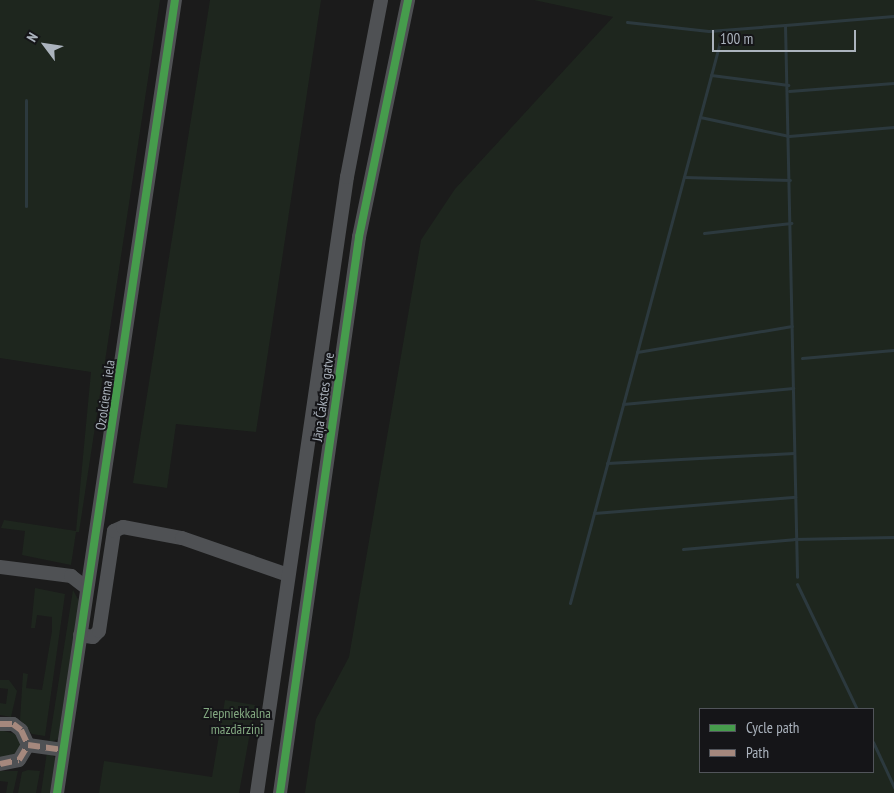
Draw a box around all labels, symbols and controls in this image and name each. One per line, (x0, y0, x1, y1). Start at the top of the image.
north arrow (20, 20, 70, 70)
scale bar (714, 20, 858, 52)
text: N (22, 29, 42, 45)
text: 100 m (720, 29, 753, 48)
street label: Jāņa Čakstes gatve (308, 352, 338, 442)
street label: Ozolciema iela (92, 359, 118, 431)
park label: Ziepniekkalna mazdārziņi (203, 705, 271, 738)
legend (699, 708, 874, 773)
text: Cycle path (746, 718, 799, 737)
text: Path (746, 743, 769, 762)

